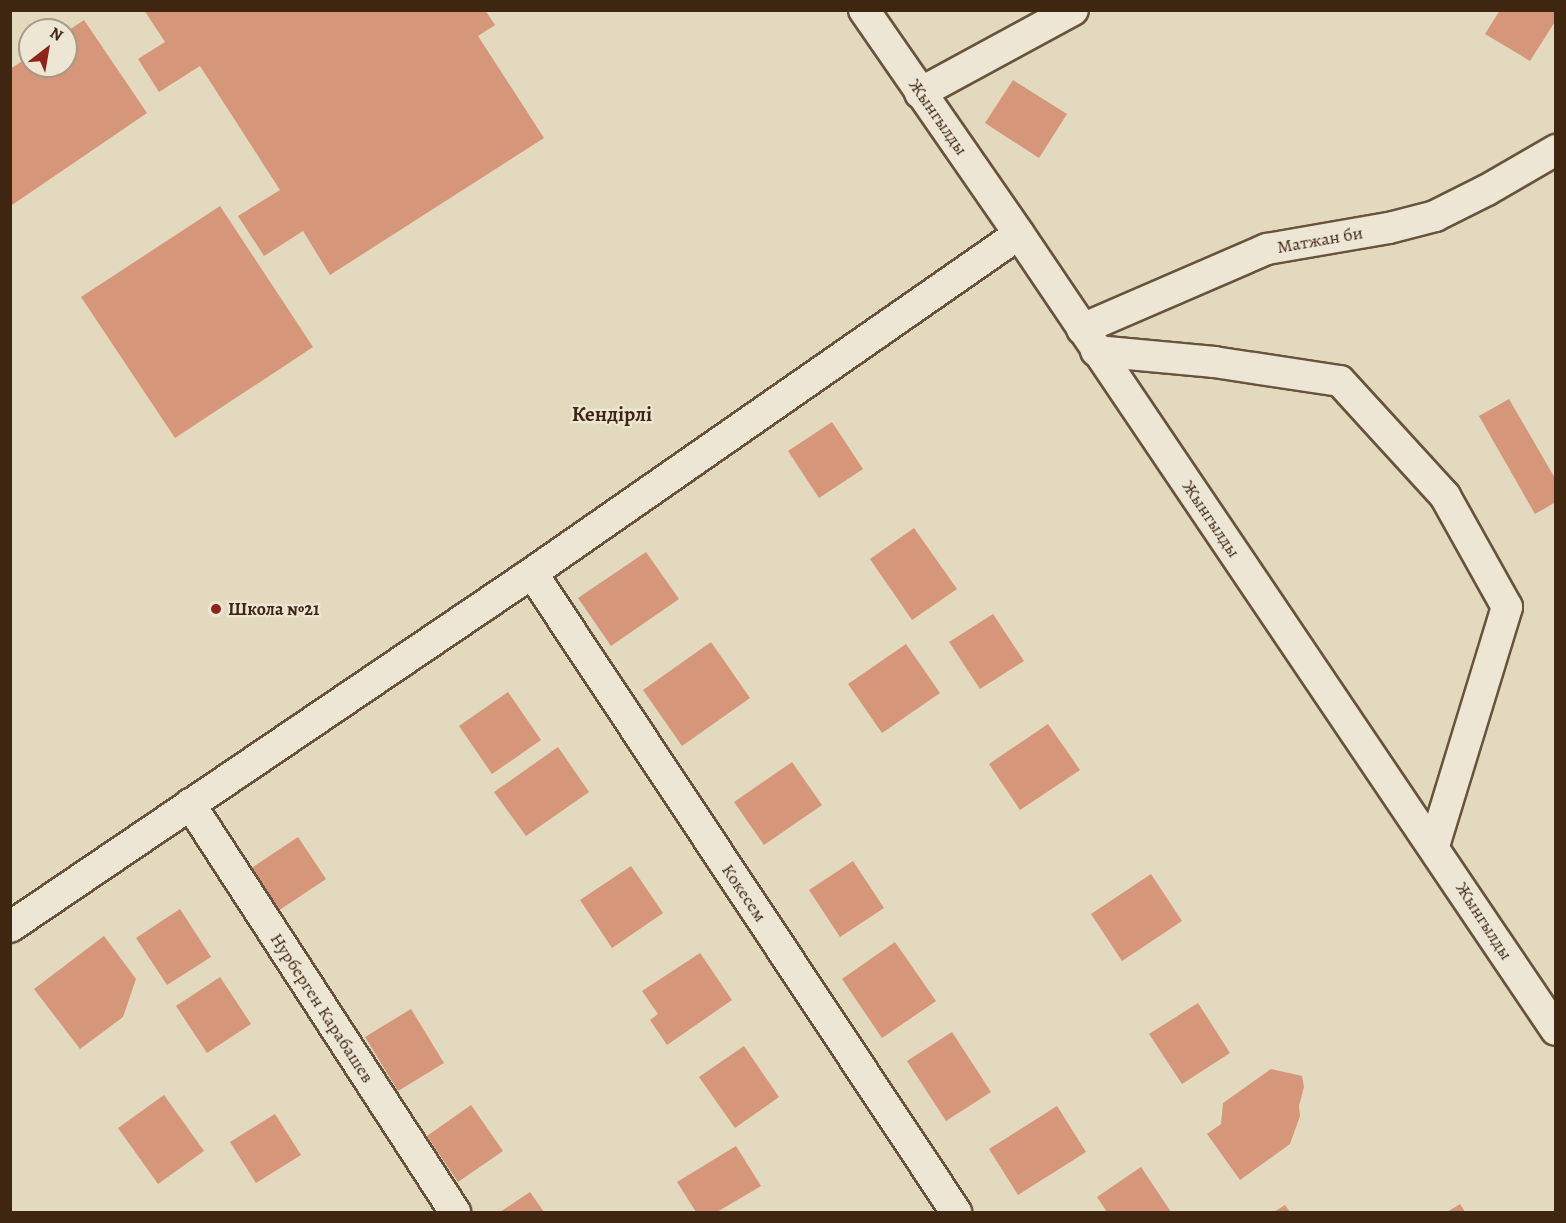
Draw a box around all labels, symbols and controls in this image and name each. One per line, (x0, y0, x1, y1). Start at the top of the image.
north arrow (18, 18, 78, 78)
text: N (46, 22, 67, 47)
street label: Жынгылды (904, 75, 972, 159)
street label: Матжан би (1275, 222, 1365, 258)
district label: Кендірлі (572, 401, 652, 427)
street label: Жынгылды (1177, 476, 1245, 562)
place label: Школа №21 (228, 598, 319, 620)
marker: Школа №21 (209, 602, 223, 616)
street label: Кокесем (717, 860, 771, 926)
street label: Жынгылды (1451, 878, 1517, 964)
street label: Нурберген Карабашев (266, 929, 378, 1087)

